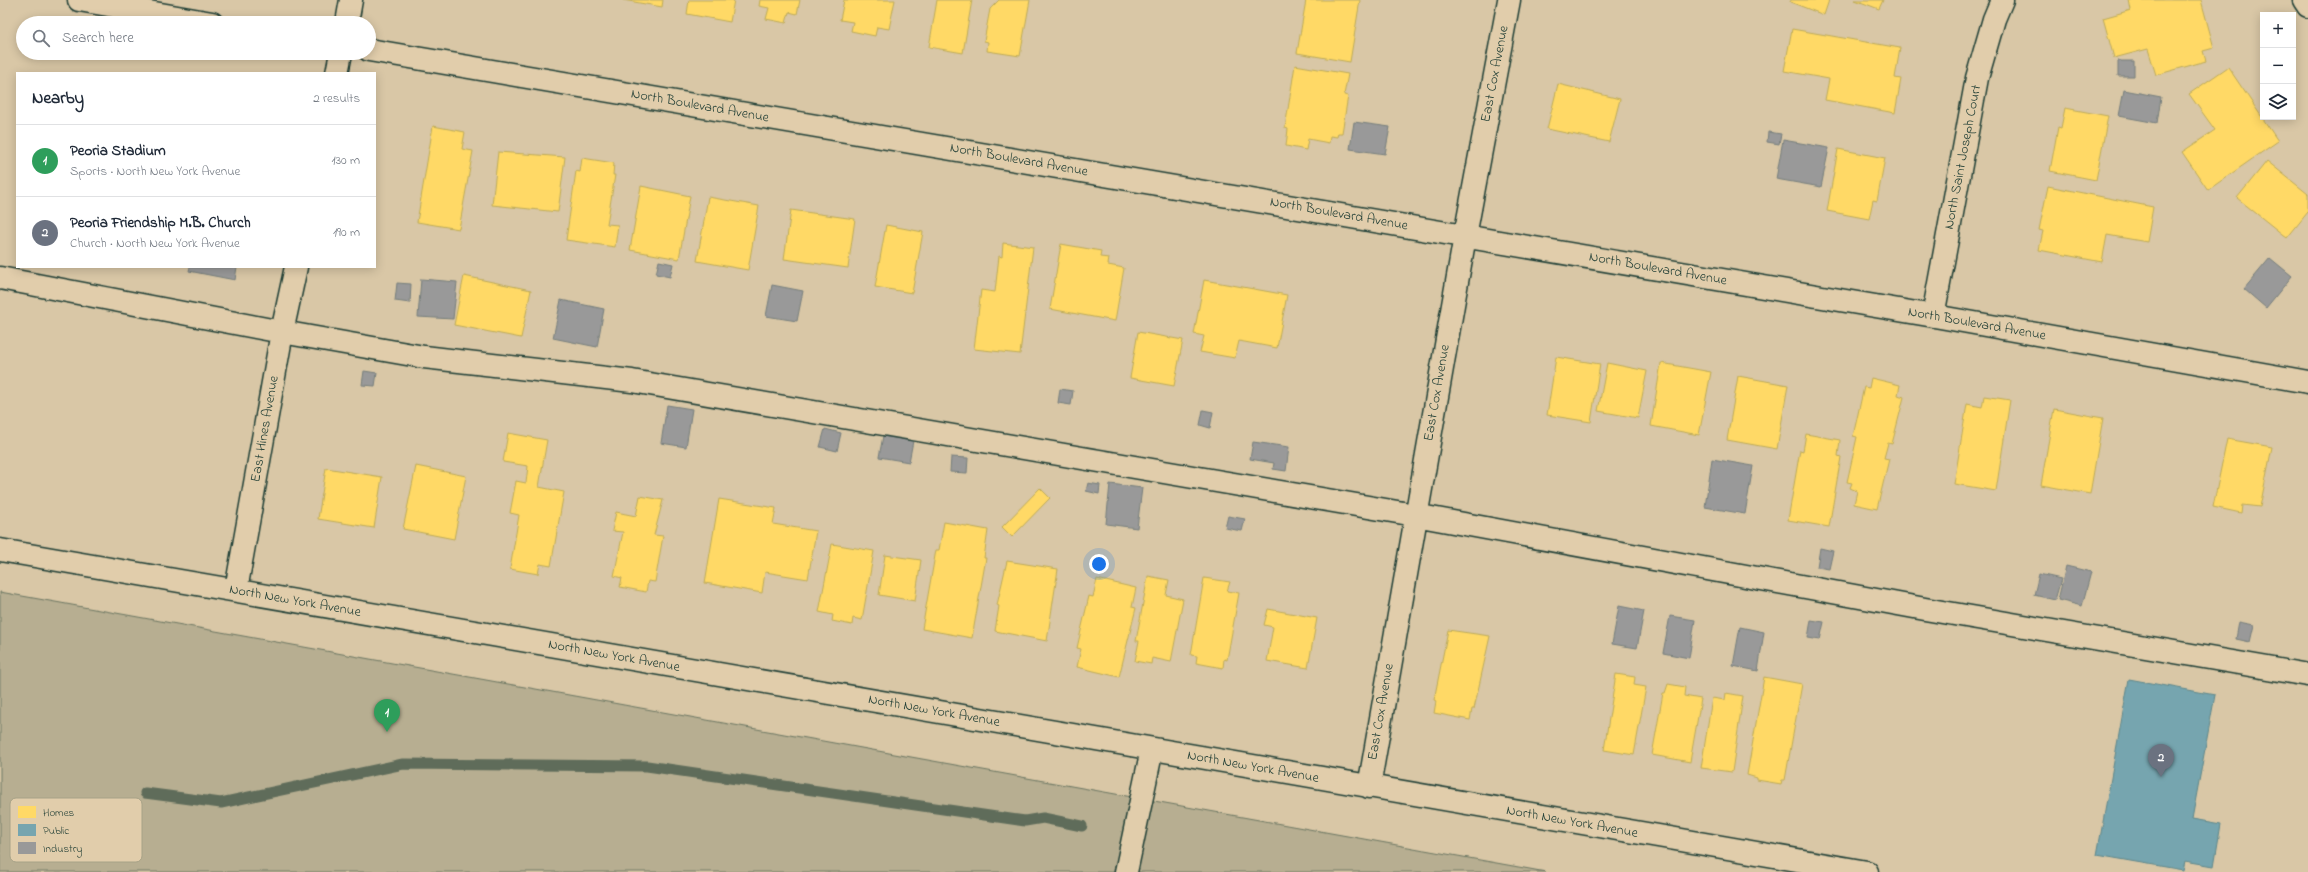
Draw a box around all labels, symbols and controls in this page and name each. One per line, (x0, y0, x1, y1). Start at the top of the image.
map controls (2260, 12, 2296, 120)
button: + (2260, 12, 2296, 48)
search box (16, 16, 376, 60)
street label: East Cox Avenue (1475, 23, 1515, 124)
icon: search (30, 27, 52, 49)
text: Search here (62, 27, 134, 49)
button: − (2260, 48, 2296, 84)
street label: North Saint Joseph Court (1939, 83, 1987, 231)
street label: North Boulevard Avenue (629, 84, 771, 129)
button: layers (2260, 84, 2296, 120)
text: Nearby (32, 86, 84, 111)
text: 2 results (313, 89, 360, 108)
street label: North Boulevard Avenue (948, 138, 1090, 183)
text: Peoria Stadium (70, 140, 166, 162)
text: 1 (43, 151, 47, 170)
text: 130 m (332, 151, 360, 170)
text: Sports · North New York Avenue (70, 162, 240, 181)
street label: North Boulevard Avenue (1268, 192, 1410, 237)
text: Peoria Friendship M.B. Church (70, 212, 251, 234)
text: 2 (42, 223, 48, 242)
text: 190 m (333, 223, 360, 242)
text: Church · North New York Avenue (70, 234, 240, 253)
street label: North Boulevard Avenue (1587, 247, 1729, 292)
street label: North Boulevard Avenue (1906, 302, 2048, 347)
street label: East Cox Avenue (1418, 342, 1456, 443)
street label: East Hines Avenue (245, 373, 285, 484)
your location (1089, 554, 1109, 574)
street label: North New York Avenue (227, 579, 363, 623)
street label: North New York Avenue (546, 634, 682, 678)
street label: East Cox Avenue (1362, 661, 1400, 762)
street label: North New York Avenue (866, 689, 1002, 733)
pin: 1 (374, 699, 400, 732)
pin: 2 (2148, 744, 2174, 777)
street label: North New York Avenue (1185, 745, 1321, 789)
legend (10, 798, 142, 862)
street label: North New York Avenue (1504, 800, 1640, 844)
text: Homes (43, 805, 75, 821)
text: Public (43, 823, 69, 839)
text: Industry (43, 841, 82, 858)

